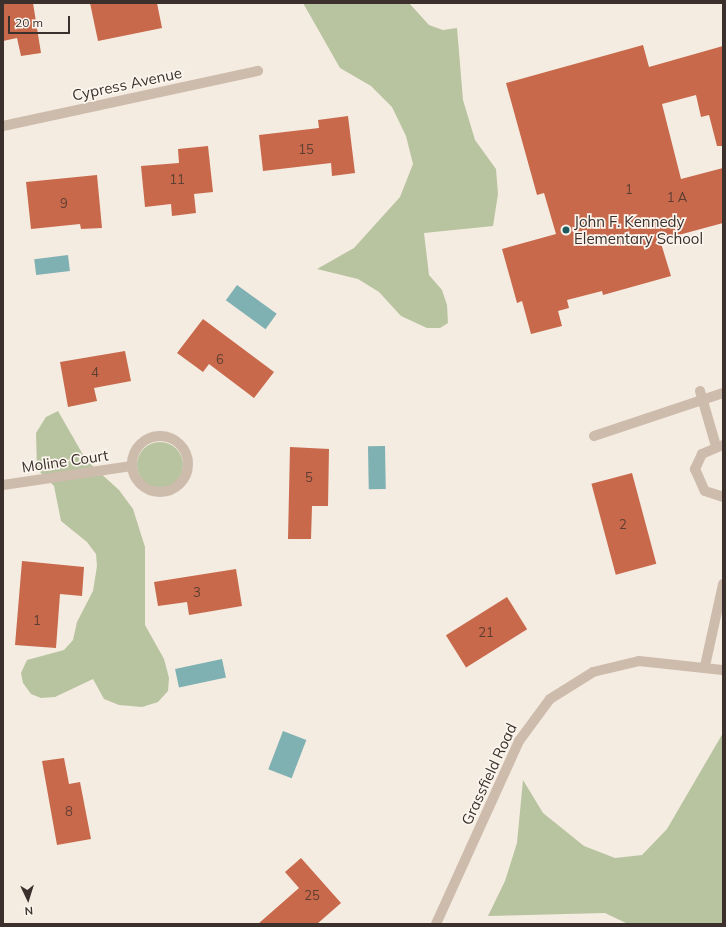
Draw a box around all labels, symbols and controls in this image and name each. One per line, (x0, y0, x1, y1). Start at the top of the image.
scale bar (10, 8, 72, 34)
text: 20 m (15, 15, 43, 30)
street label: Cypress Avenue (71, 64, 183, 104)
house number: 15 (298, 141, 314, 157)
house number: 11 (169, 171, 185, 187)
house number: 1 (625, 181, 633, 197)
house number: 1 A (667, 189, 687, 205)
house number: 9 (60, 195, 68, 211)
place label: John F. Kennedy Elementary School (574, 212, 703, 247)
marker: John F. Kennedy Elementary School (561, 225, 571, 235)
house number: 6 (216, 351, 224, 367)
house number: 4 (91, 364, 99, 380)
street label: Moline Court (20, 446, 110, 476)
house number: 5 (305, 469, 313, 485)
house number: 2 (619, 516, 627, 532)
house number: 3 (193, 584, 201, 600)
house number: 1 (33, 612, 41, 628)
house number: 21 (478, 624, 494, 640)
street label: Grassfield Road (458, 720, 520, 828)
house number: 8 (65, 803, 73, 819)
north arrow (8, 879, 48, 919)
house number: 25 (304, 887, 320, 903)
text: N (24, 904, 33, 918)

